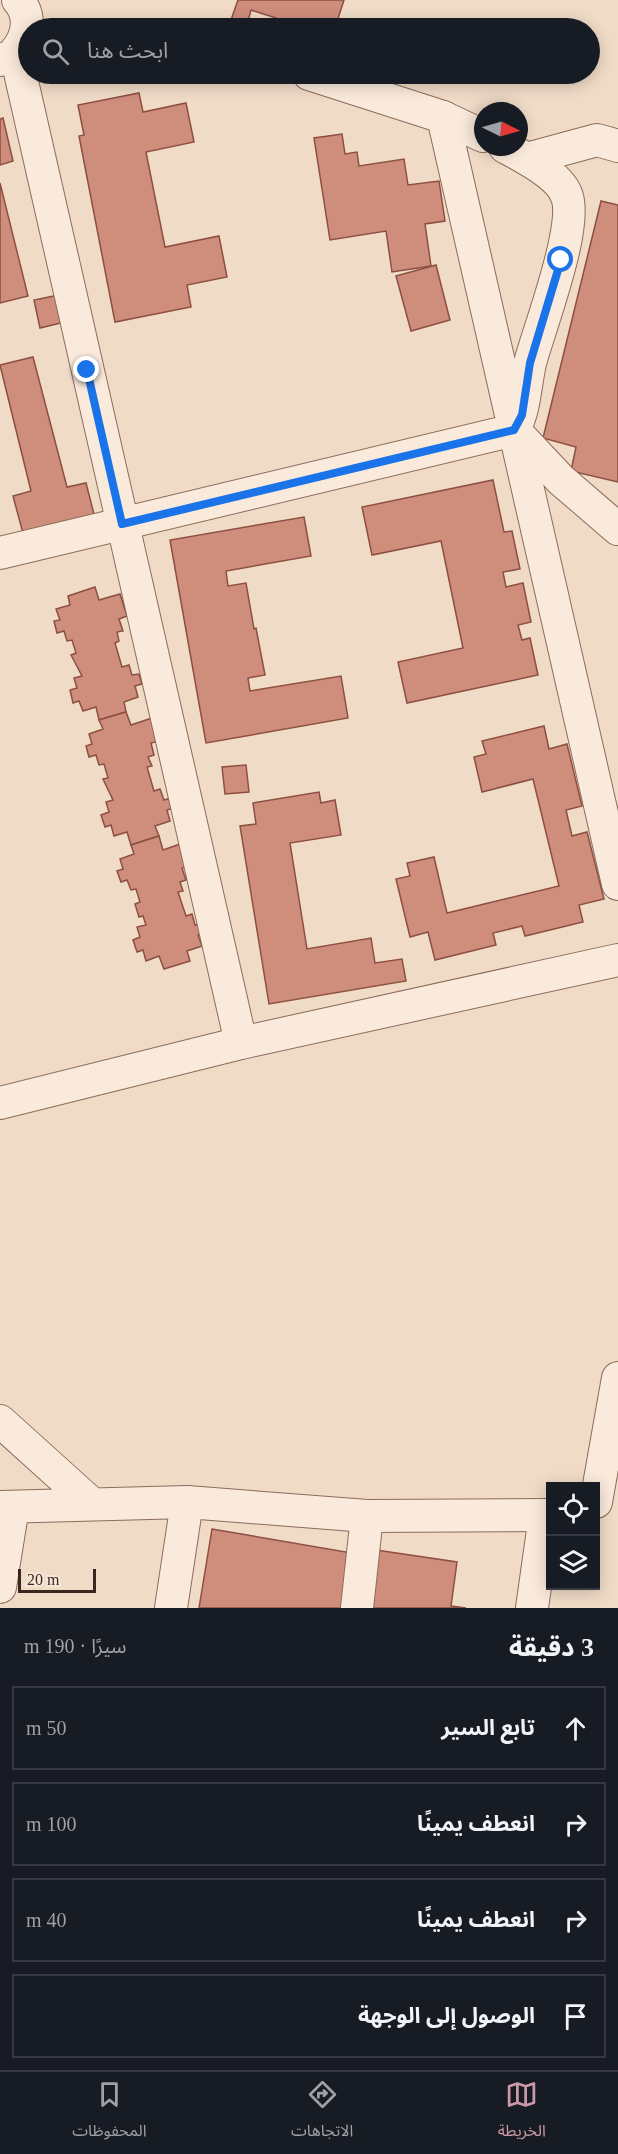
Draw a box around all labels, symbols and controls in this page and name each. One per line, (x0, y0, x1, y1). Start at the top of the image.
search box (18, 18, 600, 84)
icon: search (39, 35, 72, 68)
text: ابحث هنا (87, 38, 168, 63)
north arrow (474, 102, 528, 156)
route start (547, 246, 573, 272)
route end (73, 356, 99, 382)
map controls (546, 1482, 600, 1590)
button: locate (546, 1482, 600, 1536)
button: layers (546, 1536, 600, 1590)
scale bar (18, 1566, 96, 1594)
text: 20 m (27, 1571, 59, 1588)
text: 3 دقيقة (509, 1633, 594, 1662)
text: سيرًا · 190 m (24, 1635, 127, 1657)
icon: ahead (559, 1712, 592, 1745)
text: تابع السير (441, 1715, 535, 1740)
text: 50 m (26, 1717, 67, 1739)
icon: right (559, 1808, 592, 1841)
text: انعطف يمينًا (417, 1811, 535, 1836)
text: 100 m (26, 1813, 77, 1835)
icon: right (559, 1904, 592, 1937)
text: انعطف يمينًا (417, 1907, 535, 1932)
text: 40 m (26, 1909, 67, 1931)
icon: arrive (559, 2000, 592, 2033)
text: الوصول إلى الوجهة (358, 2003, 535, 2028)
tab: المحفوظات (72, 2078, 146, 2148)
tab: الاتجاهات (291, 2078, 353, 2148)
tab: الخريطة (498, 2078, 546, 2148)

